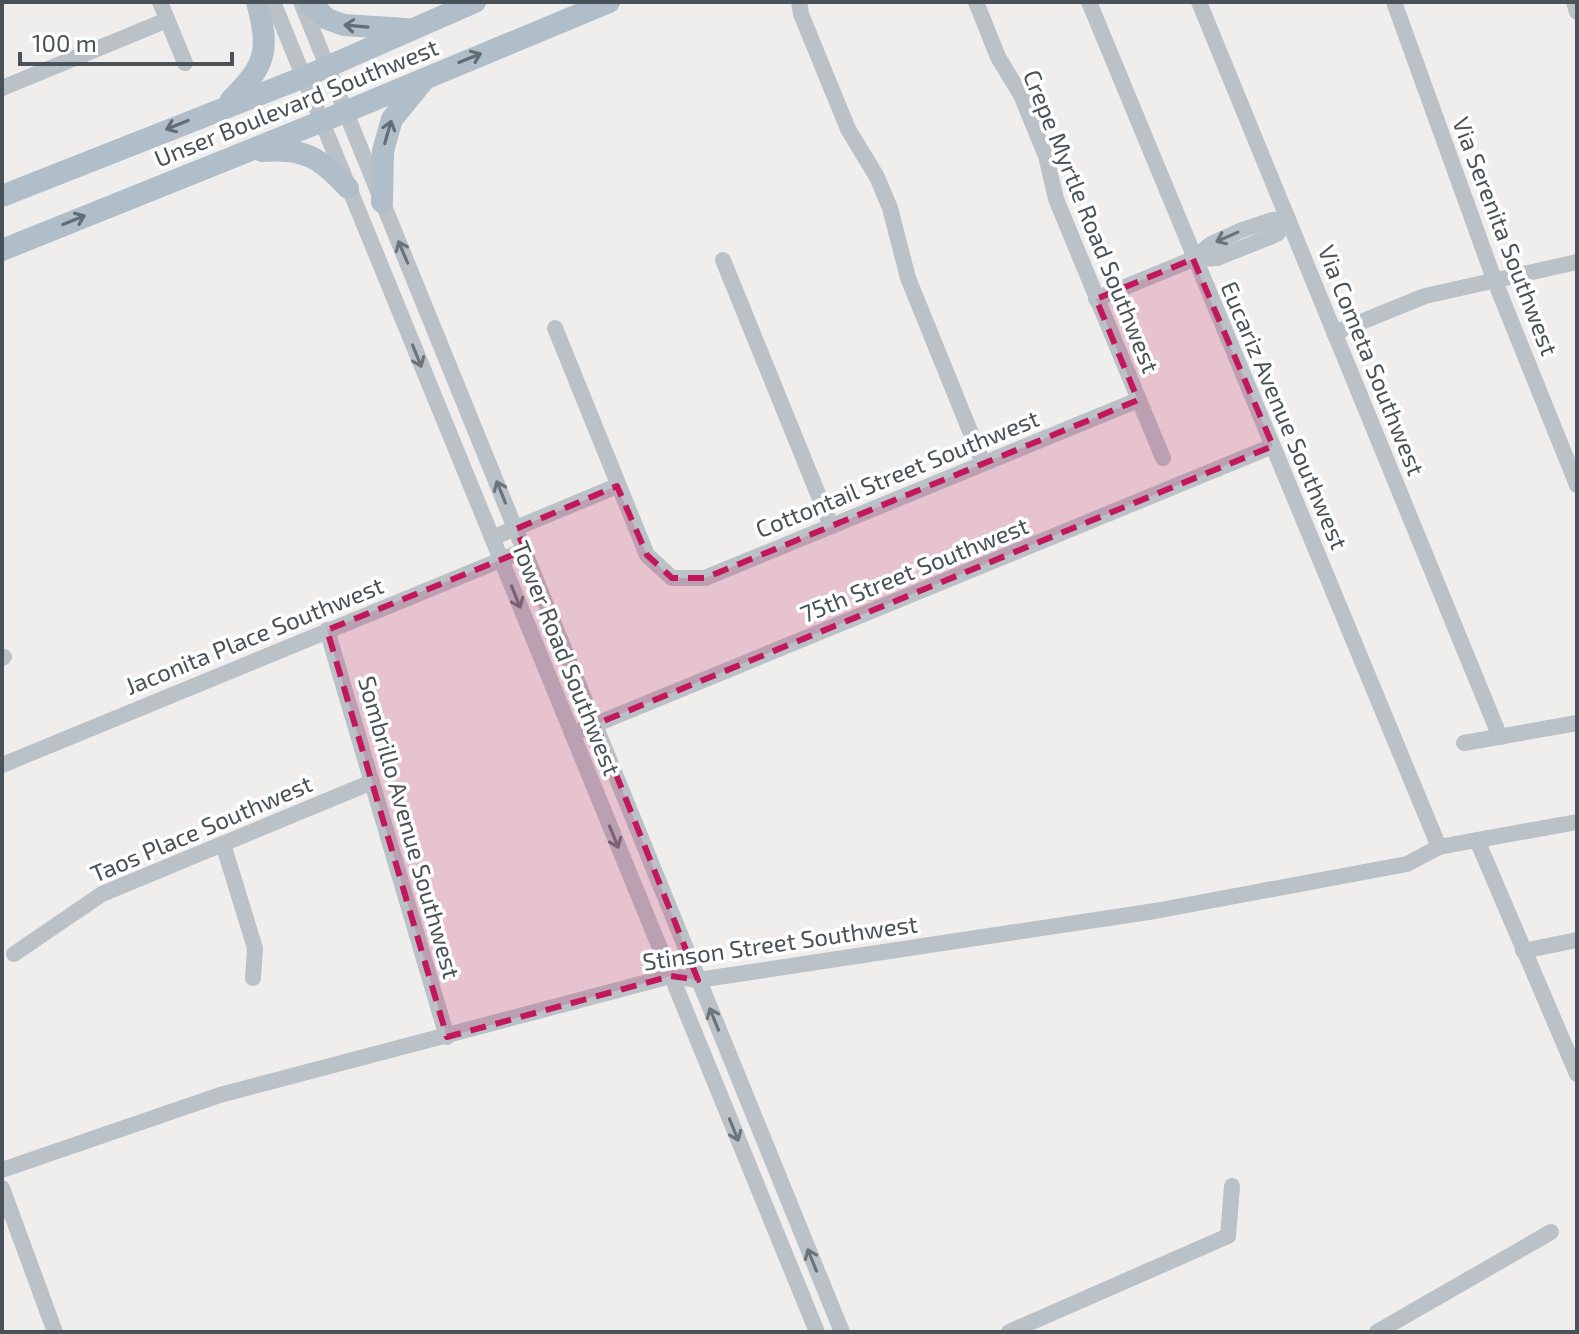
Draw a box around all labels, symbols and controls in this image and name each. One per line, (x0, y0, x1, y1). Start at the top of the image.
scale bar (20, 16, 232, 66)
one-way arrow (343, 18, 370, 33)
text: 100 m (32, 28, 97, 57)
street label: Unser Boulevard Southwest (150, 32, 442, 172)
one-way arrow (457, 50, 482, 64)
street label: Crepe Myrtle Road Southwest (1018, 65, 1166, 377)
street label: Via Serenita Southwest (1447, 113, 1565, 359)
one-way arrow (165, 119, 190, 134)
one-way arrow (381, 120, 396, 146)
one-way arrow (61, 212, 86, 226)
one-way arrow (1215, 230, 1240, 245)
one-way arrow (395, 240, 409, 265)
street label: Via Cometa Southwest (1313, 241, 1431, 479)
street label: Eucariz Avenue Southwest (1215, 277, 1355, 553)
one-way arrow (411, 343, 426, 368)
street label: Cottontail Street Southwest (751, 403, 1043, 543)
one-way arrow (493, 480, 508, 505)
street label: 75th Street Southwest (796, 510, 1032, 628)
street label: Tower Road Southwest (507, 537, 627, 779)
street label: Jaconita Place Southwest (121, 570, 387, 700)
one-way arrow (509, 584, 524, 609)
street label: Sombrillo Avenue Southwest (353, 672, 467, 982)
street label: Taos Place Southwest (86, 768, 316, 888)
one-way arrow (608, 824, 623, 849)
street label: Stinson Street Southwest (641, 908, 919, 976)
one-way arrow (706, 1007, 720, 1032)
one-way arrow (728, 1117, 743, 1142)
one-way arrow (804, 1248, 819, 1273)

